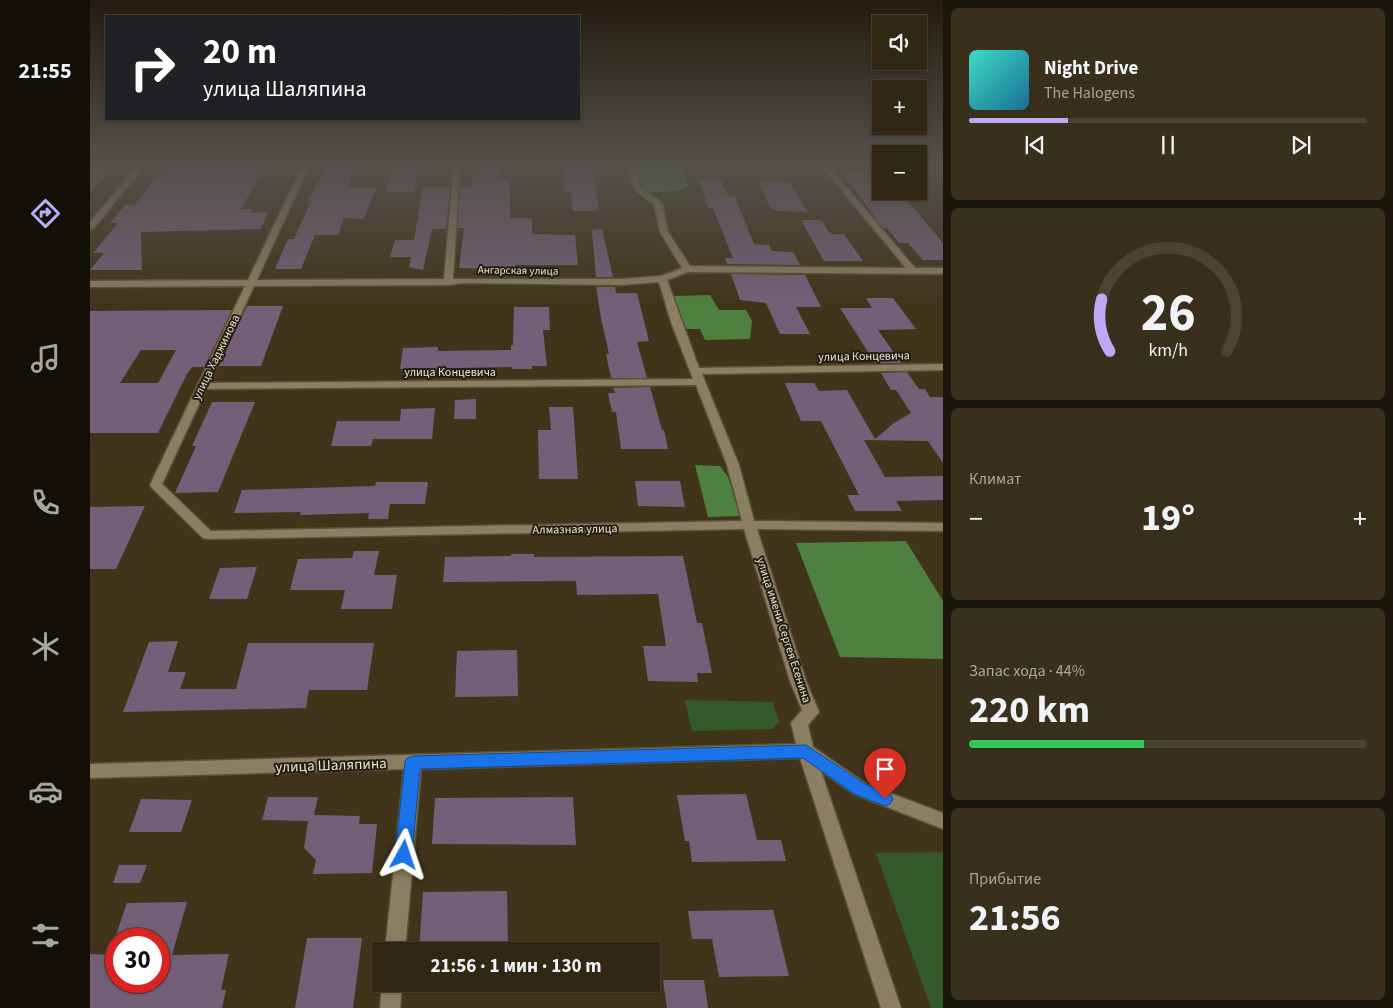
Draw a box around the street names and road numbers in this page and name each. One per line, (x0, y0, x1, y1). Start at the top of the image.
street label: Ангарская улица (478, 262, 558, 279)
street label: улица Хаджинова (188, 312, 244, 403)
street label: улица Концевича (818, 347, 910, 366)
street label: улица Концевича (404, 364, 496, 381)
street label: Алмазная улица (532, 520, 618, 539)
street label: улица имени Сергея Есенина (752, 555, 815, 705)
street label: улица Шаляпина (275, 753, 387, 778)

